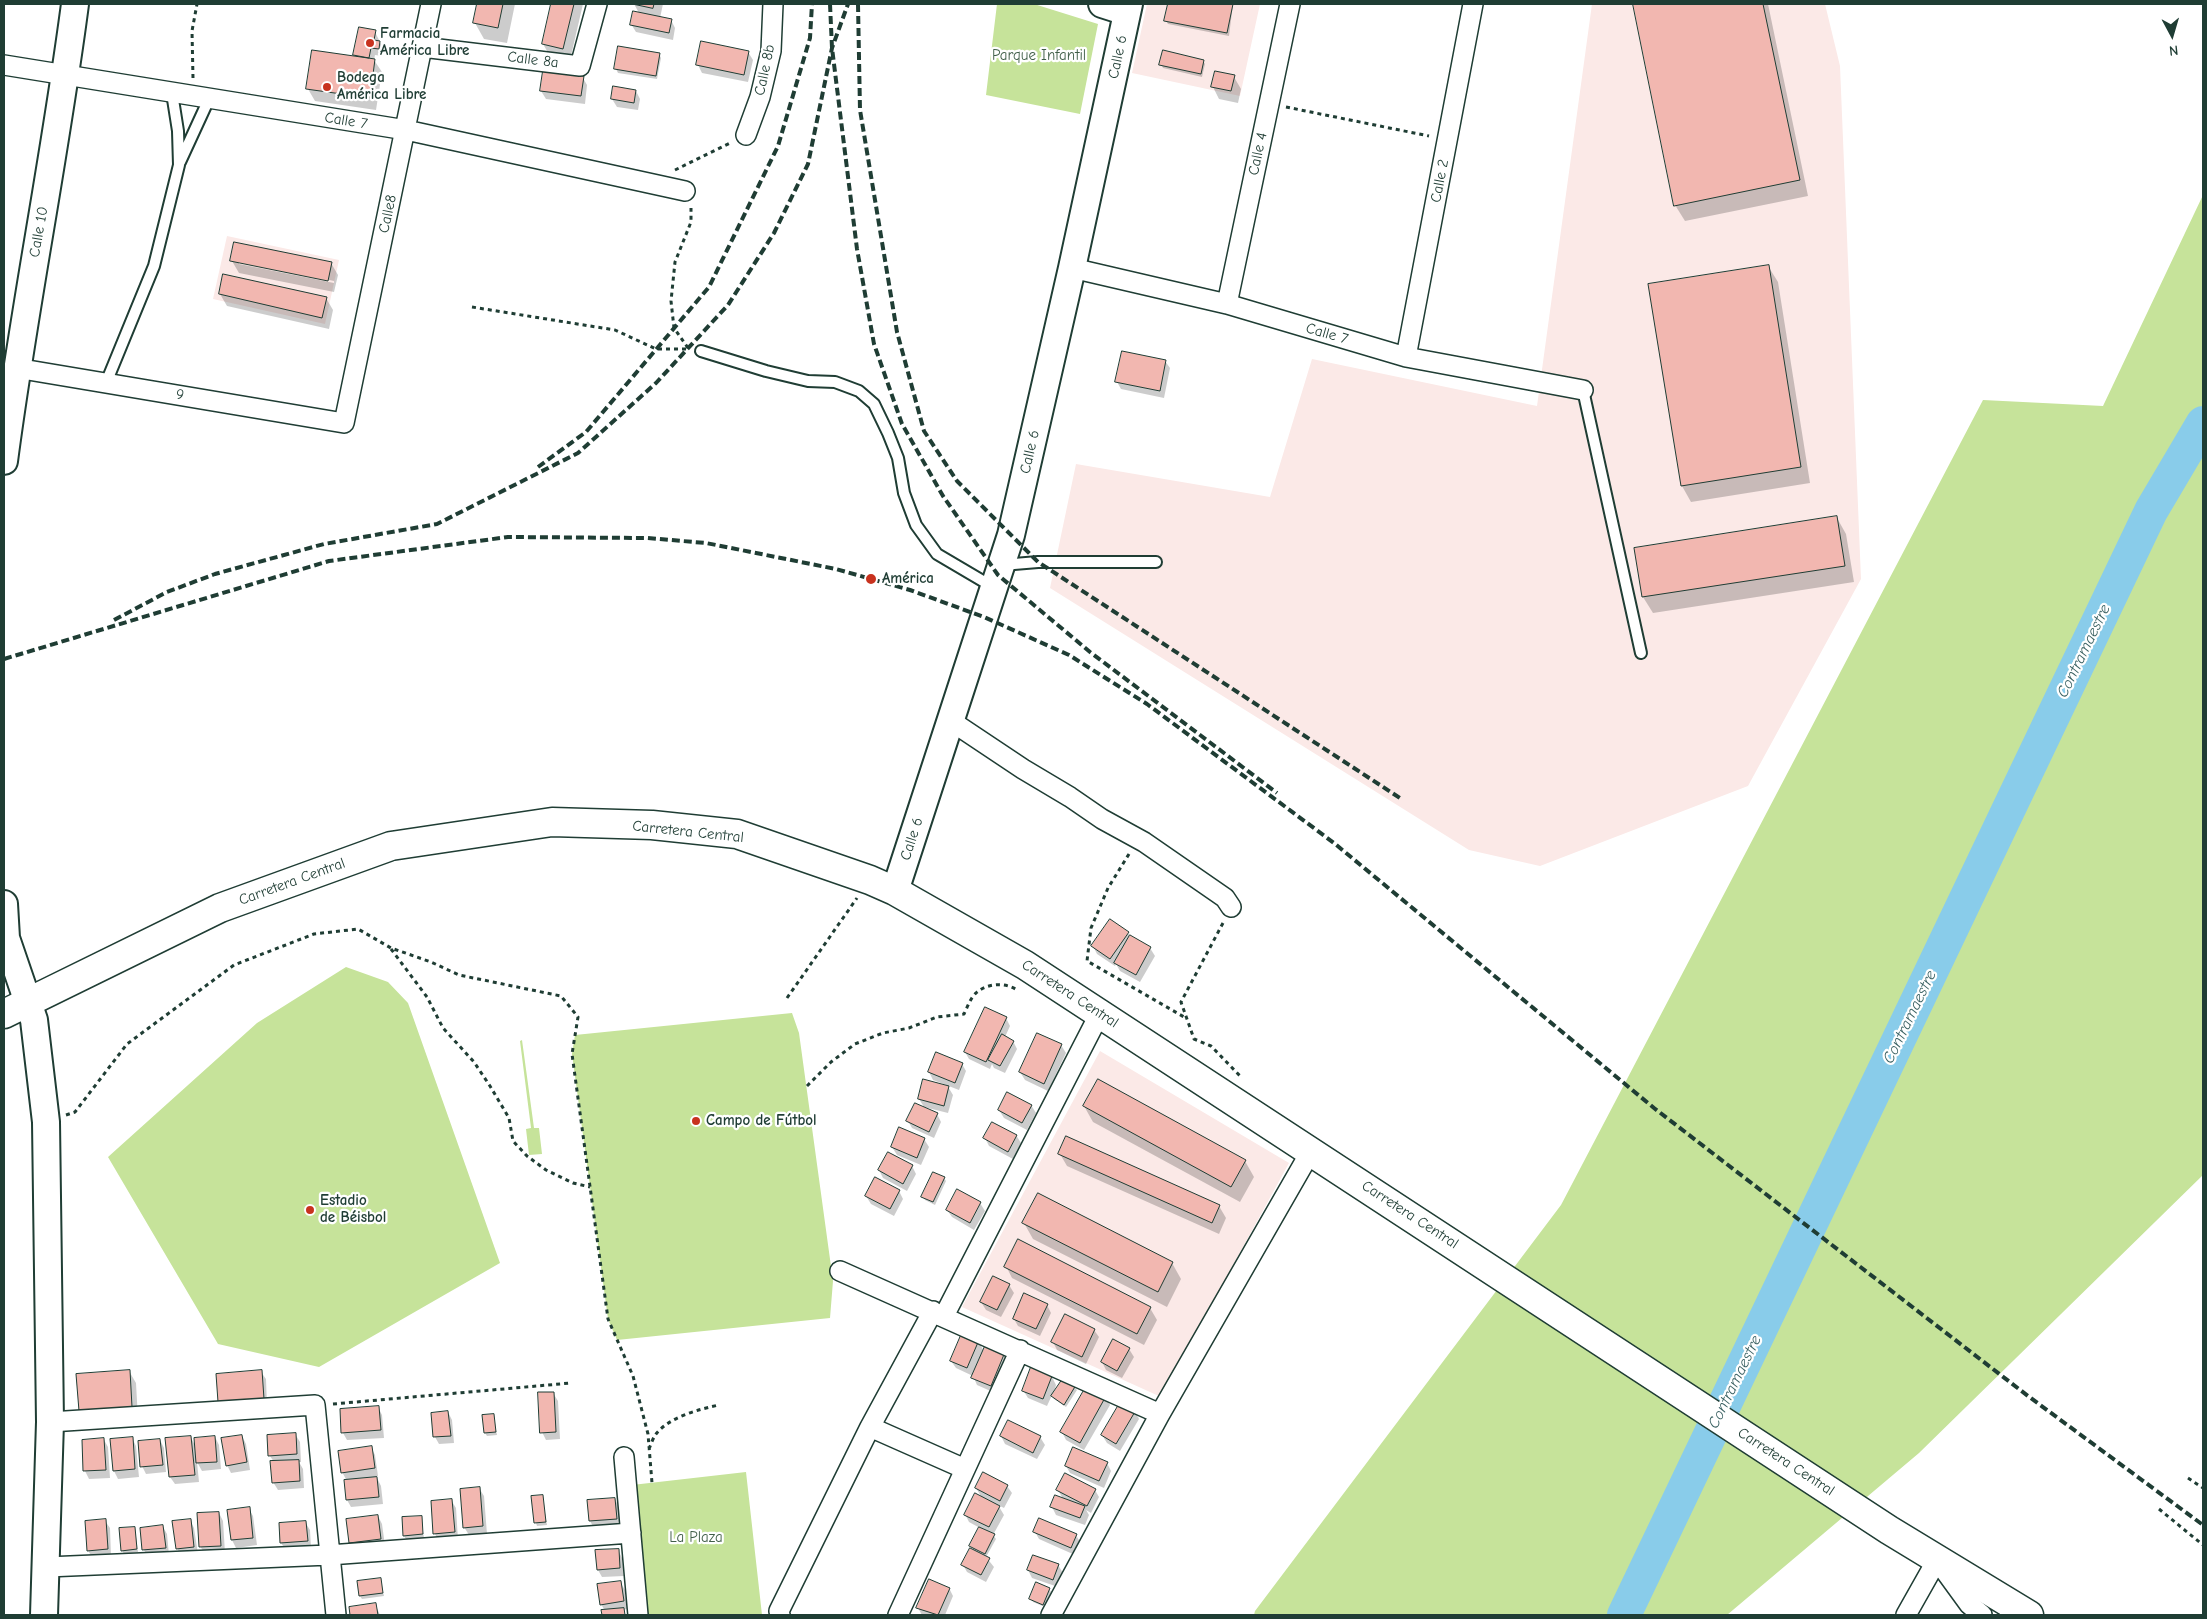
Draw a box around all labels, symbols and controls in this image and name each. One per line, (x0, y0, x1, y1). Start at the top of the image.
north arrow (2147, 10, 2197, 60)
place label: Farmacia América Libre (380, 25, 469, 60)
street label: Calle 6 (1105, 34, 1131, 80)
marker: Farmacia América Libre (364, 37, 376, 49)
text: N (2168, 41, 2179, 59)
street label: Calle 8b (751, 43, 779, 97)
park label: Parque Infantil (992, 47, 1086, 65)
street label: Calle 8a (506, 48, 560, 72)
place label: Bodega América Libre (337, 69, 426, 104)
marker: Bodega América Libre (321, 81, 333, 93)
street label: Calle 7 (323, 109, 369, 133)
street label: Calle 4 (1245, 131, 1271, 177)
street label: Calle 2 (1427, 158, 1453, 204)
street label: Calle8 (375, 193, 401, 235)
street label: Calle 10 (26, 205, 52, 259)
street label: Calle 7 (1304, 319, 1350, 349)
street label: 9 (175, 385, 185, 405)
street label: Calle 6 (1016, 428, 1044, 476)
place label: América (882, 570, 934, 588)
marker: América (864, 572, 878, 586)
water label: Contramaestre (2053, 601, 2115, 701)
street label: Calle 6 (897, 815, 927, 863)
street label: Carretera Central (631, 817, 745, 847)
street label: Carretera Central (236, 854, 348, 910)
street label: Carretera Central (1018, 956, 1122, 1032)
water label: Contramaestre (1879, 967, 1941, 1067)
place label: Campo de Fútbol (706, 1112, 817, 1130)
marker: Campo de Fútbol (690, 1115, 702, 1127)
street label: Carretera Central (1358, 1177, 1462, 1253)
place label: Estadio de Béisbol (320, 1192, 386, 1227)
marker: Estadio de Béisbol (304, 1204, 316, 1216)
water label: Contramaestre (1704, 1332, 1766, 1432)
street label: Carretera Central (1734, 1424, 1838, 1500)
park label: La Plaza (669, 1529, 723, 1547)

